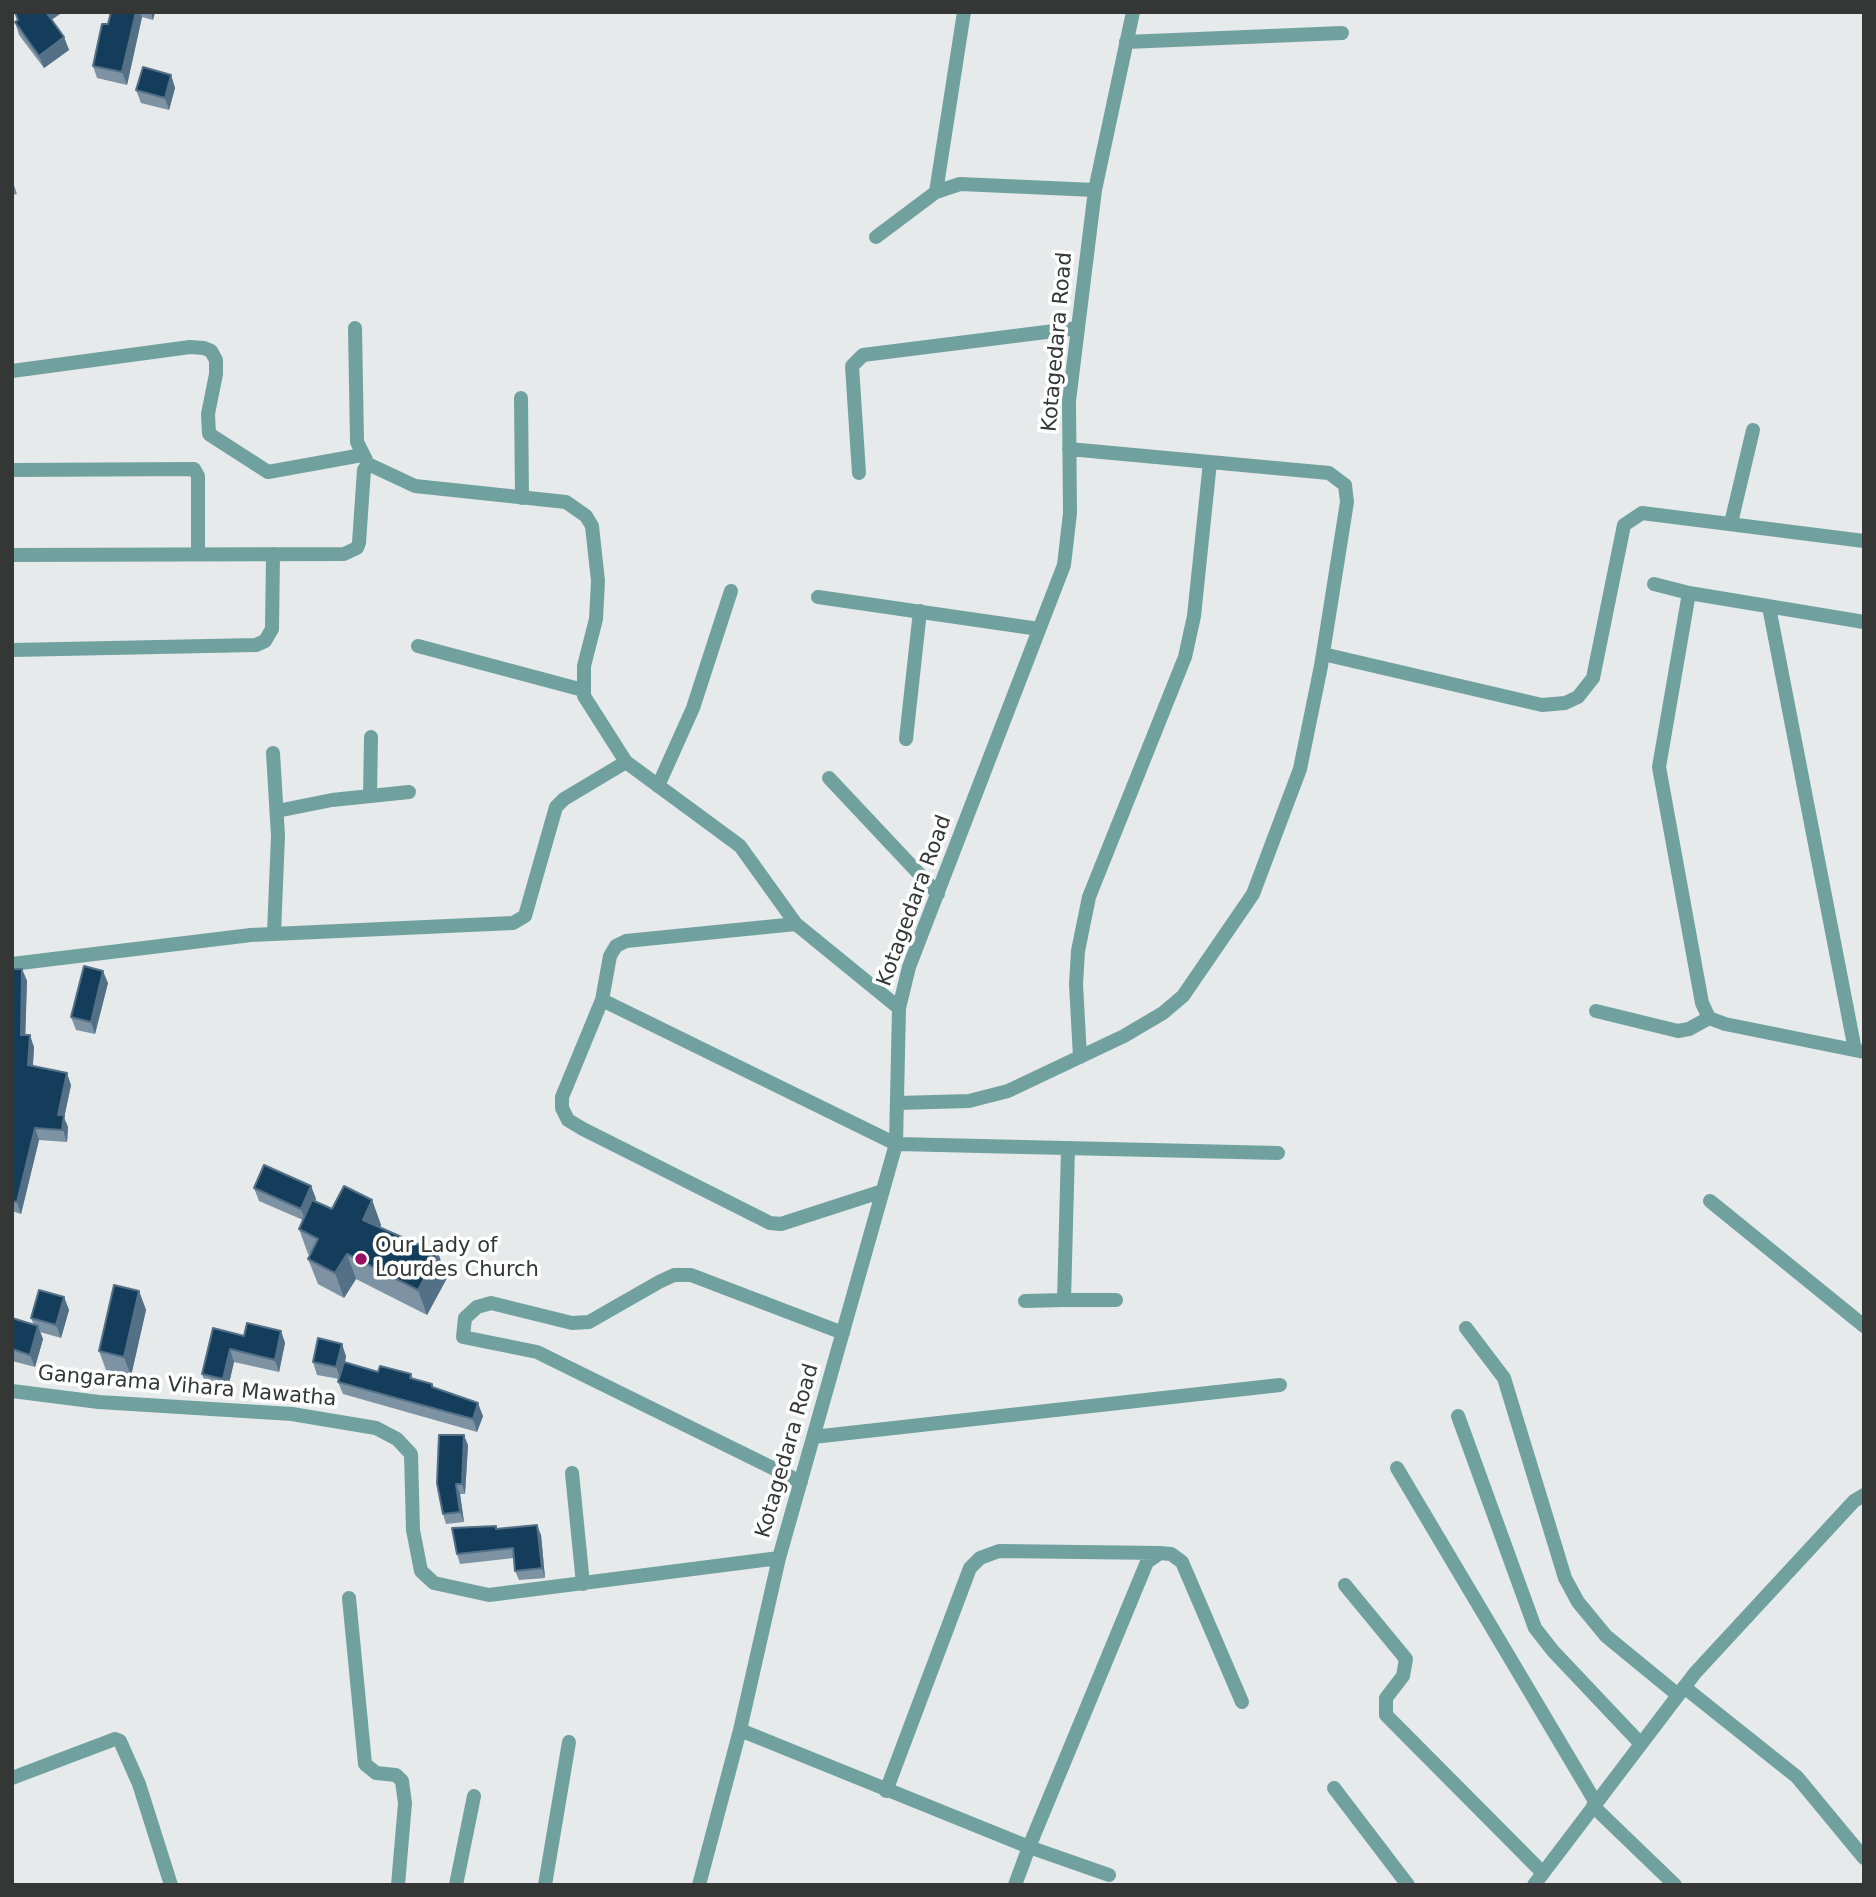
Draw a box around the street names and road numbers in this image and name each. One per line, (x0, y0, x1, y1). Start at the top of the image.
street label: Kotagedara Road (1038, 251, 1078, 433)
street label: Kotagedara Road (872, 812, 958, 990)
street label: Gangarama Vihara Mawatha (37, 1361, 337, 1413)
street label: Kotagedara Road (751, 1361, 825, 1541)

